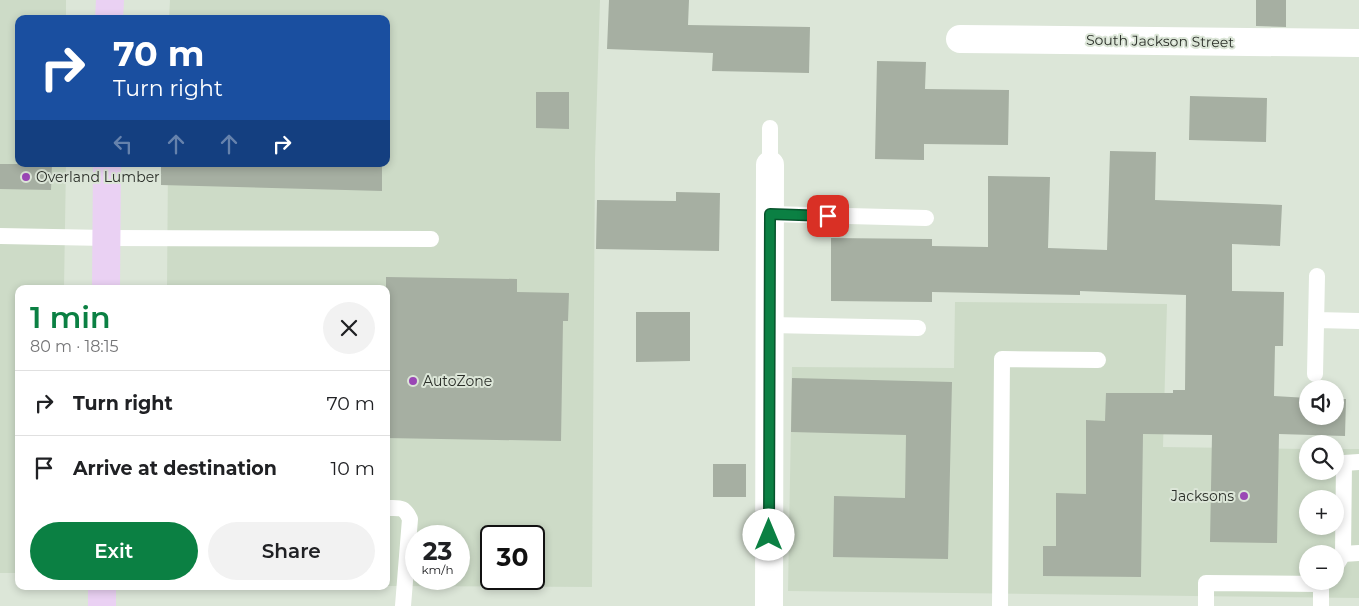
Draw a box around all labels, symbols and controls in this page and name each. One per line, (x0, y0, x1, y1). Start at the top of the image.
street label: South Jackson Street (1086, 31, 1234, 51)
text: 70 m (113, 32, 204, 75)
icon: right (30, 35, 95, 100)
text: Turn right (113, 75, 223, 102)
icon: left (109, 130, 137, 158)
icon: ahead (162, 130, 190, 158)
icon: ahead (215, 130, 243, 158)
icon: right (268, 130, 296, 158)
place label: Overland Lumber (36, 168, 160, 186)
marker: Overland Lumber (20, 171, 32, 183)
pin (807, 195, 849, 237)
icon: arrive (814, 202, 842, 230)
text: 1 min (30, 299, 111, 336)
button: close (323, 302, 375, 354)
text: 80 m · 18:15 (30, 337, 119, 356)
place label: AutoZone (423, 372, 492, 390)
marker: AutoZone (407, 375, 419, 387)
map controls (1299, 380, 1344, 590)
button: sound (1299, 380, 1344, 425)
icon: right (30, 389, 58, 417)
text: Turn right (73, 392, 173, 415)
text: 70 m (326, 392, 375, 415)
button: search (1299, 435, 1344, 480)
icon: arrive (30, 454, 58, 482)
text: Arrive at destination (73, 457, 277, 480)
text: 10 m (330, 457, 375, 480)
place label: Jacksons (1170, 487, 1234, 505)
marker: Jacksons (1238, 490, 1250, 502)
button: + (1299, 490, 1344, 535)
position arrow (742, 508, 794, 560)
button: Exit (30, 522, 198, 580)
button: Share (208, 522, 375, 580)
speed limit sign: 30 (480, 525, 545, 590)
text: 23 (423, 536, 452, 566)
button: − (1299, 545, 1344, 590)
text: km/h (421, 562, 454, 577)

